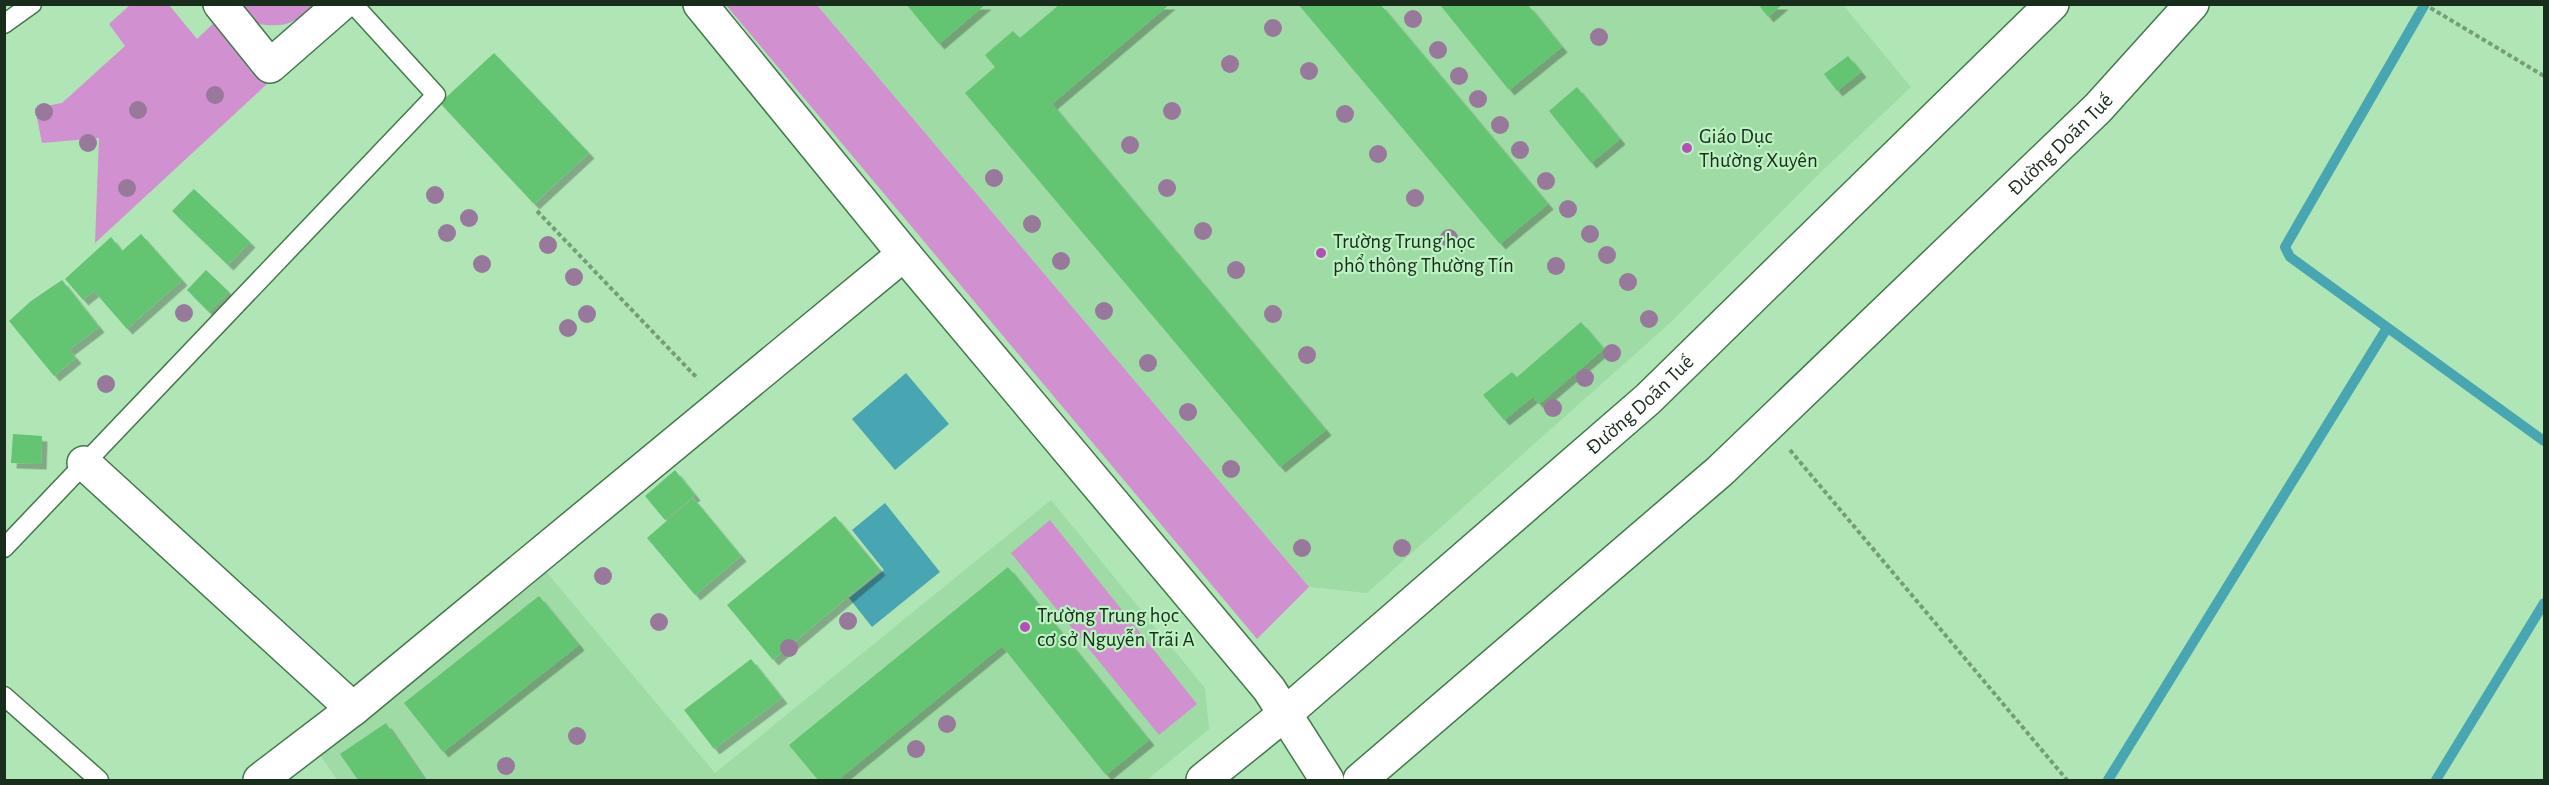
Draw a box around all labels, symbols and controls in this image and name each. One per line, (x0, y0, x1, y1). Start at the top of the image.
street label: Đường Doãn Tuế (2004, 89, 2117, 200)
place label: Giáo Dục Thường Xuyên (1699, 126, 1818, 171)
marker: Giáo Dục Thường Xuyên (1680, 141, 1694, 155)
place label: Trường Trung học phổ thông Thường Tín (1333, 231, 1514, 276)
marker: Trường Trung học phổ thông Thường Tín (1314, 246, 1328, 260)
street label: Đường Doãn Tuế (1582, 351, 1698, 459)
place label: Trường Trung học cơ sở Nguyễn Trãi A (1037, 605, 1195, 650)
marker: Trường Trung học cơ sở Nguyễn Trãi A (1018, 620, 1032, 634)

